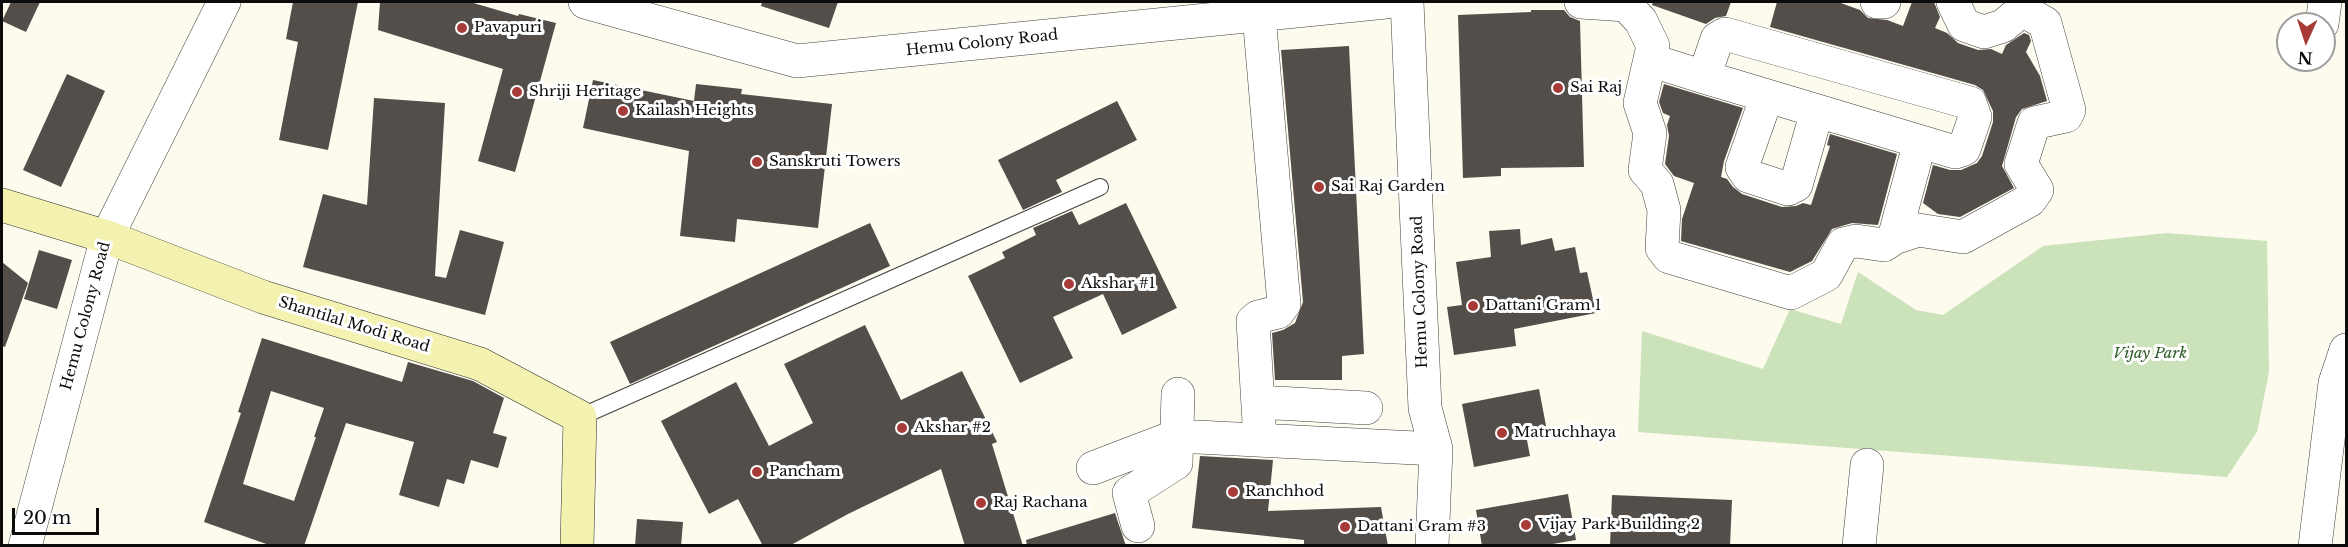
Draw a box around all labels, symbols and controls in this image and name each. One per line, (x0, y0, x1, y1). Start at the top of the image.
north arrow (2276, 12, 2336, 72)
place label: Pavapuri (474, 19, 542, 37)
marker: Pavapuri (455, 21, 469, 35)
street label: Hemu Colony Road (905, 26, 1059, 60)
text: N (2297, 48, 2313, 68)
place label: Sai Raj (1570, 79, 1622, 97)
marker: Sai Raj (1551, 81, 1565, 95)
place label: Shriji Heritage (529, 83, 641, 101)
marker: Shriji Heritage (510, 85, 524, 99)
place label: Kailash Heights (635, 102, 754, 120)
marker: Kailash Heights (616, 104, 630, 118)
place label: Sanskruti Towers (769, 153, 901, 171)
marker: Sanskruti Towers (750, 155, 764, 169)
place label: Sai Raj Garden (1331, 178, 1445, 196)
marker: Sai Raj Garden (1312, 180, 1326, 194)
street label: Hemu Colony Road (1408, 215, 1432, 369)
street label: Hemu Colony Road (58, 240, 114, 392)
place label: Akshar #1 (1081, 275, 1155, 293)
marker: Akshar #1 (1062, 277, 1076, 291)
street label: Shantilal Modi Road (276, 293, 432, 357)
place label: Dattani Gram 1 (1485, 297, 1601, 315)
marker: Dattani Gram 1 (1466, 299, 1480, 313)
park label: Vijay Park (2113, 345, 2187, 363)
place label: Akshar #2 (914, 419, 991, 437)
marker: Akshar #2 (895, 421, 909, 435)
place label: Matruchhaya (1514, 424, 1616, 442)
marker: Matruchhaya (1495, 426, 1509, 440)
place label: Pancham (769, 463, 841, 481)
marker: Pancham (750, 465, 764, 479)
place label: Ranchhod (1245, 483, 1324, 501)
marker: Ranchhod (1226, 485, 1240, 499)
place label: Raj Rachana (993, 494, 1087, 512)
scale bar (15, 496, 102, 534)
marker: Raj Rachana (974, 496, 988, 510)
text: 20 m (23, 507, 71, 529)
place label: Vijay Park Building 2 (1538, 516, 1700, 534)
place label: Dattani Gram #3 (1357, 518, 1486, 536)
marker: Vijay Park Building 2 (1519, 518, 1533, 532)
marker: Dattani Gram #3 (1338, 520, 1352, 534)

